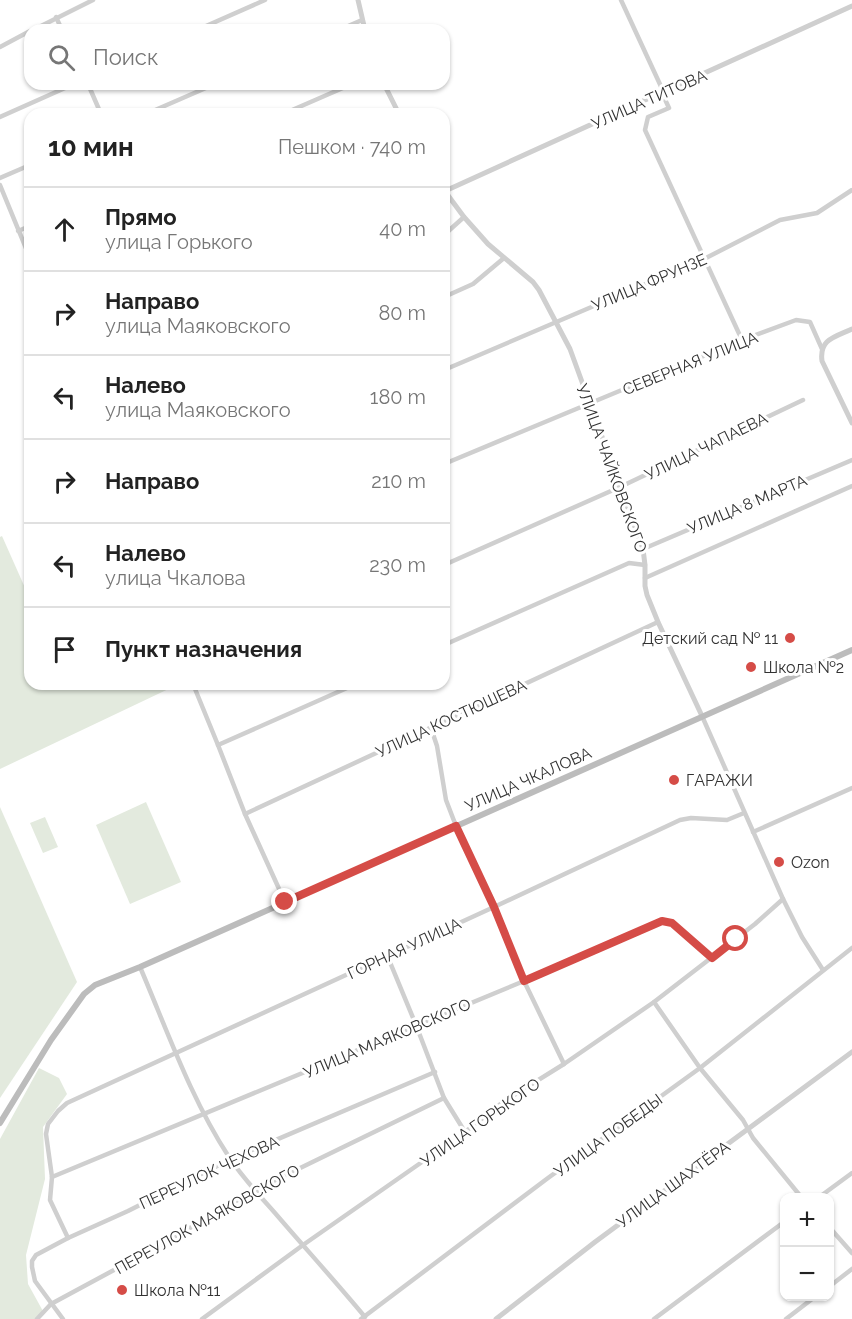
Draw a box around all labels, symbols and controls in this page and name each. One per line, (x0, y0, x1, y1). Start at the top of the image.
search box (24, 24, 450, 90)
icon: search (45, 41, 78, 74)
text: Поиск (93, 44, 158, 70)
street label: УЛИЦА ТИТОВА (589, 66, 710, 133)
text: 10 мин (48, 132, 134, 162)
text: Пешком · 740 m (278, 135, 426, 159)
text: Прямо (105, 204, 177, 230)
icon: ahead (48, 213, 81, 246)
text: 40 m (379, 217, 426, 241)
text: улица Горького (105, 230, 253, 254)
street label: УЛИЦА ФРУНЗЕ (589, 250, 710, 315)
text: Направо (105, 288, 199, 314)
icon: right (48, 297, 81, 330)
text: 80 m (378, 301, 426, 325)
text: улица Маяковского (105, 314, 291, 338)
street label: СЕВЕРНАЯ УЛИЦА (620, 328, 761, 399)
text: Налево (105, 372, 186, 398)
icon: left (48, 381, 81, 414)
street label: УЛИЦА ЧАЙКОВСКОГО (572, 381, 651, 555)
text: 180 m (370, 385, 426, 409)
text: улица Маяковского (105, 398, 291, 422)
street label: УЛИЦА ЧАПАЕВА (642, 408, 771, 484)
icon: right (48, 465, 81, 498)
text: Направо (105, 468, 199, 494)
text: 210 m (371, 469, 426, 493)
street label: УЛИЦА 8 МАРТА (685, 471, 810, 538)
text: Налево (105, 540, 186, 566)
icon: left (48, 549, 81, 582)
text: 230 m (369, 553, 426, 577)
text: улица Чкалова (105, 566, 246, 590)
place label: Детский сад № 11 (642, 629, 778, 648)
marker: Детский сад № 11 (783, 631, 797, 645)
icon: arrive (48, 633, 81, 666)
text: Пункт назначения (105, 636, 302, 662)
place label: Школа №2 (763, 658, 844, 677)
marker: Школа №2 (744, 660, 758, 674)
street label: УЛИЦА КОСТЮШЕВА (373, 675, 530, 762)
street label: УЛИЦА ЧКАЛОВА (462, 743, 594, 816)
place label: ГАРАЖИ (686, 771, 753, 790)
marker: ГАРАЖИ (667, 773, 681, 787)
place label: Ozon (791, 853, 830, 872)
marker: Ozon (772, 855, 786, 869)
route end (271, 888, 297, 914)
street label: ГОРНАЯ УЛИЦА (344, 914, 464, 983)
route start (722, 925, 748, 951)
street label: УЛИЦА МАЯКОВСКОГО (301, 995, 474, 1082)
street label: УЛИЦА ГОРЬКОГО (417, 1074, 544, 1171)
street label: УЛИЦА ПОБЕДЫ (551, 1090, 666, 1181)
street label: ПЕРЕУЛОК ЧЕХОВА (136, 1132, 282, 1213)
street label: УЛИЦА ШАХТЁРА (612, 1136, 734, 1232)
street label: ПЕРЕУЛОК МАЯКОВСКОГО (111, 1161, 303, 1278)
map controls (780, 1193, 834, 1301)
button: + (780, 1193, 834, 1247)
button: − (780, 1247, 834, 1301)
place label: Школа №11 (134, 1281, 221, 1300)
marker: Школа №11 (115, 1283, 129, 1297)

